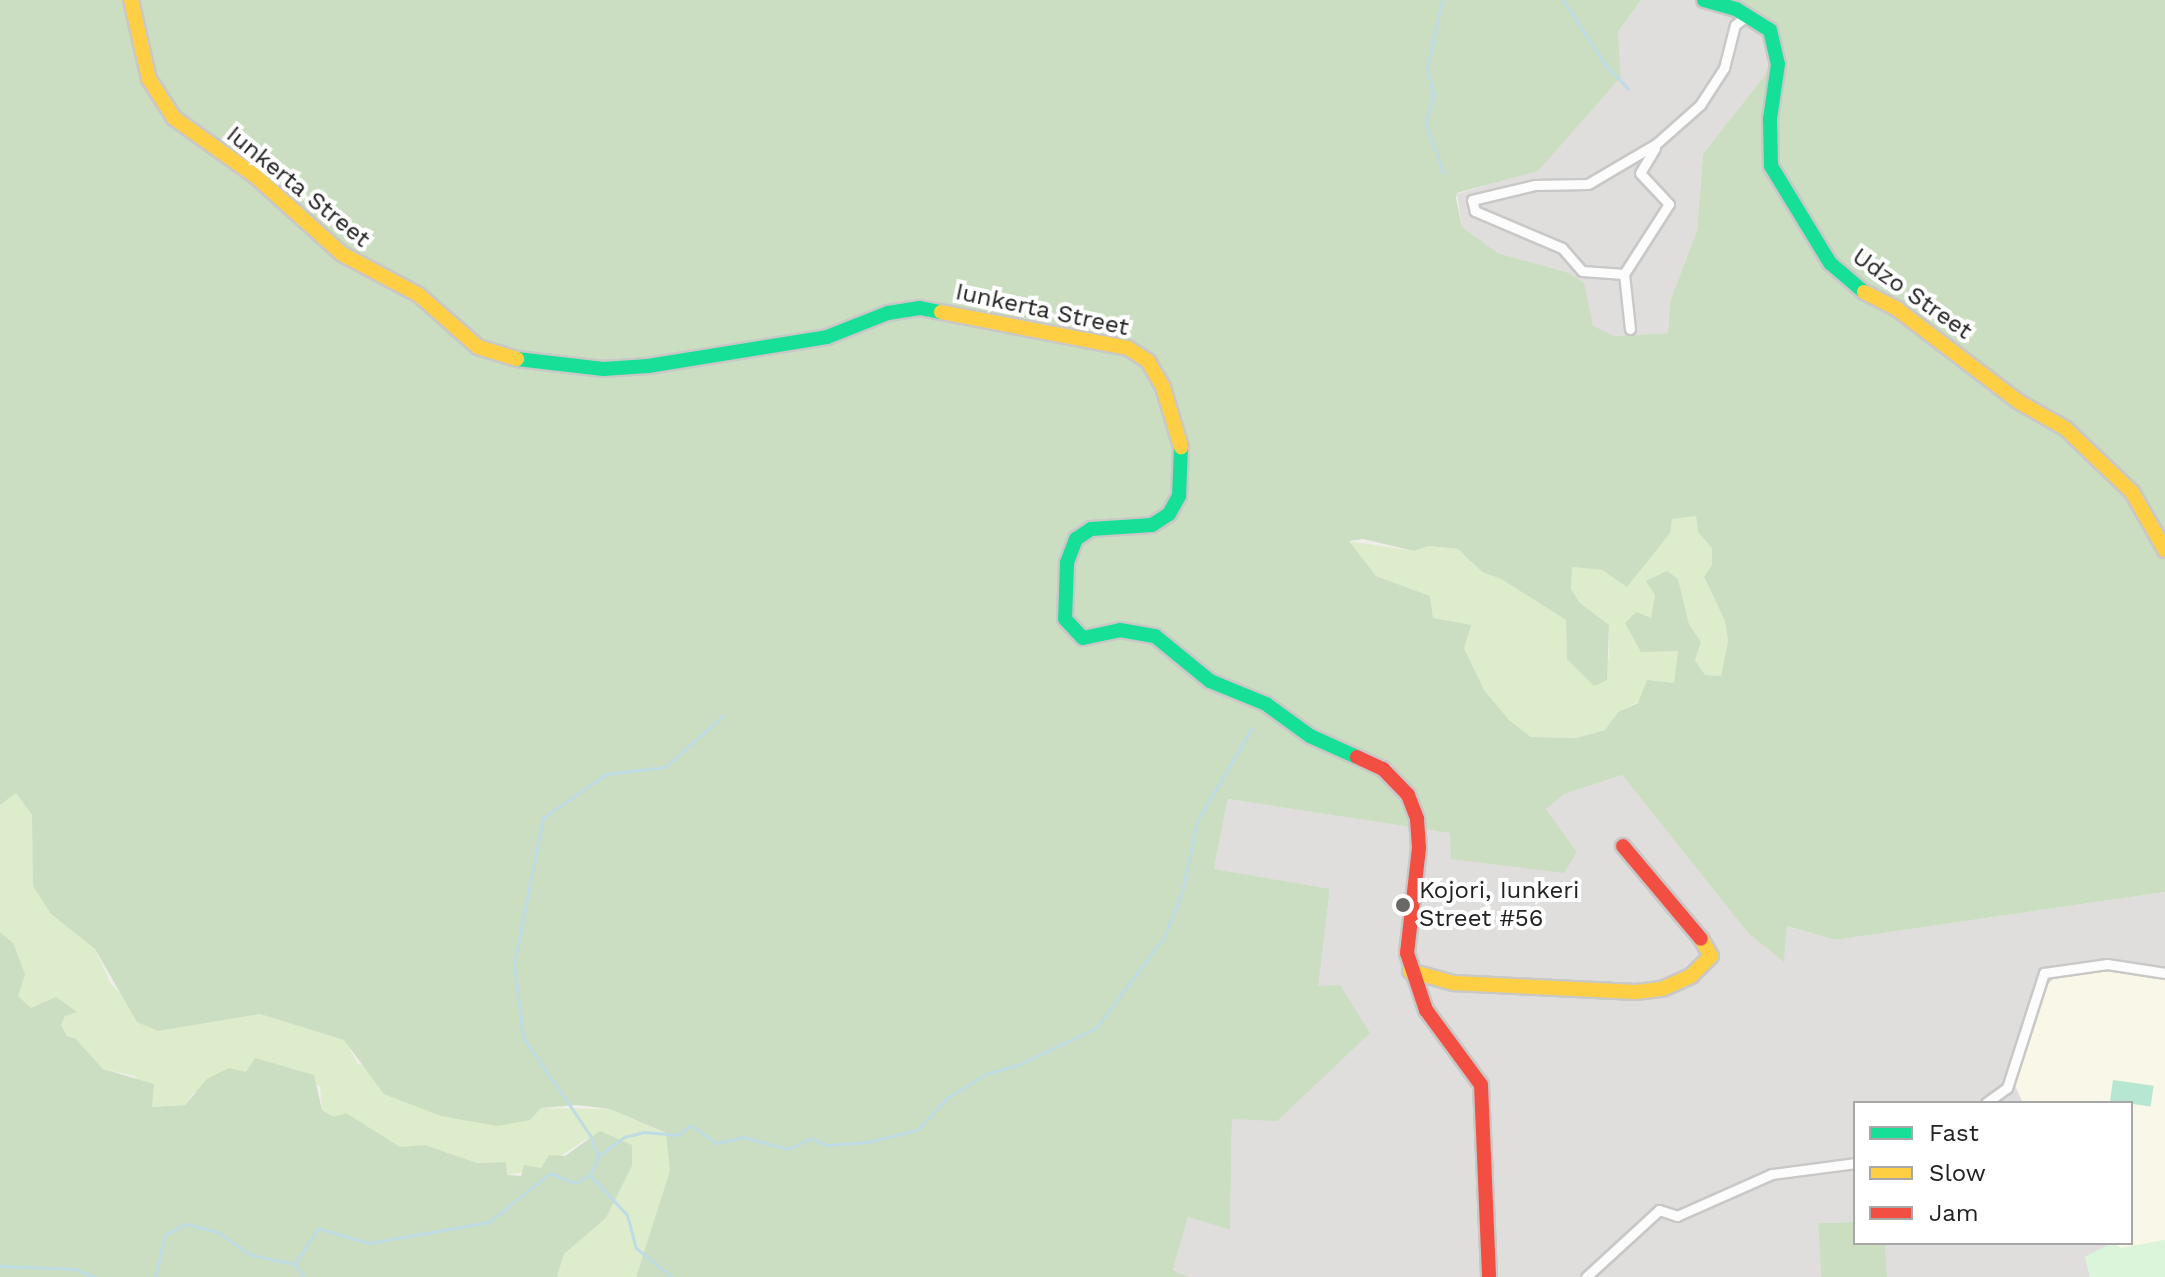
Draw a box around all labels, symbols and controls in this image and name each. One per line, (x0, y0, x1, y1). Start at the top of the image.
street label: Iunkerta Street (220, 120, 376, 254)
street label: Udzo Street (1847, 242, 1977, 346)
street label: Iunkerta Street (953, 278, 1131, 342)
place label: Kojori, Iunkeri Street #56 (1419, 877, 1579, 933)
marker: Kojori, Iunkeri Street #56 (1394, 896, 1412, 914)
legend (1853, 1101, 2133, 1245)
text: Fast (1929, 1119, 1979, 1147)
text: Slow (1929, 1159, 1986, 1187)
text: Jam (1929, 1199, 1979, 1227)

